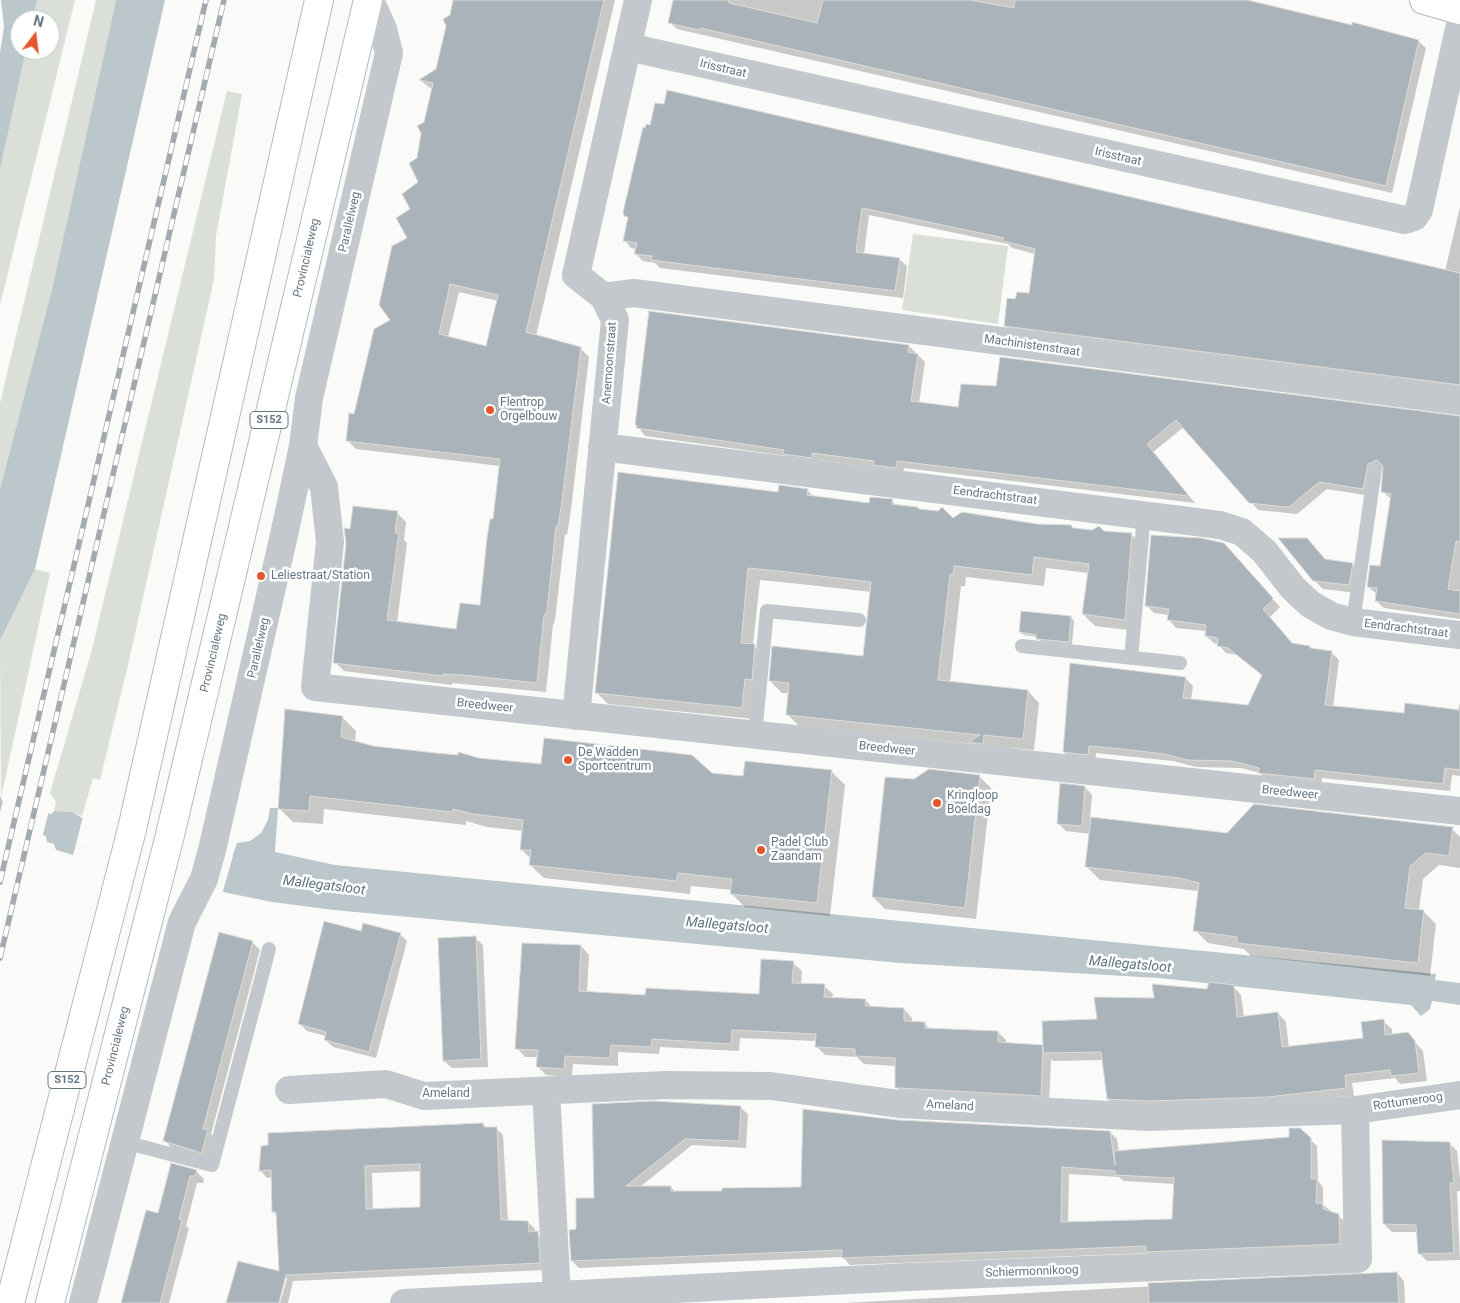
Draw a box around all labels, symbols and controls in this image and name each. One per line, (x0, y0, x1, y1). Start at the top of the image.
north arrow (10, 10, 60, 60)
text: N (32, 12, 45, 30)
street label: Irisstraat (698, 57, 748, 81)
street label: Irisstraat (1093, 145, 1143, 169)
street label: Parallelweg (336, 190, 364, 254)
street label: Provincialeweg (291, 217, 323, 299)
street label: Anemoonstraat (600, 321, 620, 405)
street label: Machinistenstraat (983, 332, 1081, 360)
place label: Flentrop Orgelbouw (500, 396, 557, 424)
marker: Flentrop Orgelbouw (484, 404, 496, 416)
road number: S152 (250, 412, 288, 428)
street label: Eendrachtstraat (952, 484, 1038, 508)
place label: Leliestraat/Station (271, 569, 370, 583)
marker: Leliestraat/Station (255, 570, 267, 582)
street label: Provincialeweg (198, 612, 230, 694)
street label: Parallelweg (245, 616, 273, 680)
street label: Eendrachtstraat (1363, 617, 1449, 641)
street label: Breedweer (456, 696, 514, 716)
street label: Breedweer (858, 739, 916, 759)
place label: De Wadden Sportcentrum (578, 746, 651, 774)
marker: De Wadden Sportcentrum (562, 754, 574, 766)
street label: Breedweer (1261, 783, 1319, 803)
place label: Kringloop Boeldag (947, 789, 998, 817)
marker: Kringloop Boeldag (931, 797, 943, 809)
place label: Padel Club Zaandam (771, 836, 828, 864)
marker: Padel Club Zaandam (755, 844, 767, 856)
water label: Mallegatsloot (282, 873, 366, 899)
water label: Mallegatsloot (685, 914, 769, 938)
water label: Mallegatsloot (1088, 953, 1172, 977)
street label: Provincialeweg (99, 1005, 133, 1087)
road number: S152 (48, 1072, 86, 1088)
street label: Ameland (422, 1087, 470, 1101)
street label: Rottumeroog (1372, 1090, 1444, 1114)
street label: Ameland (926, 1098, 974, 1114)
street label: Schiermonnikoog (985, 1263, 1079, 1281)

